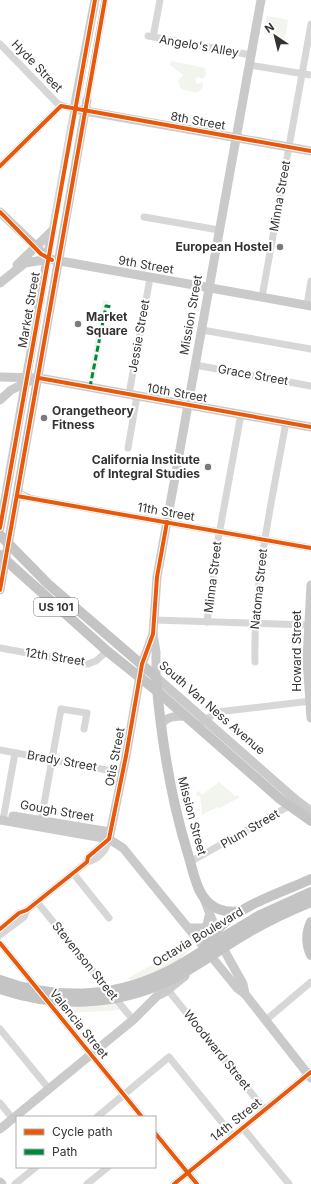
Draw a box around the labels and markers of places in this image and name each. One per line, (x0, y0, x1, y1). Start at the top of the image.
place label: European Hostel (175, 239, 272, 254)
marker: European Hostel (275, 242, 285, 252)
place label: Market Square (86, 309, 128, 338)
marker: Market Square (73, 319, 83, 329)
place label: Orangetheory Fitness (52, 403, 135, 432)
marker: Orangetheory Fitness (39, 413, 49, 423)
place label: California Institute of Integral Studies (92, 452, 200, 481)
marker: California Institute of Integral Studies (203, 462, 213, 472)

